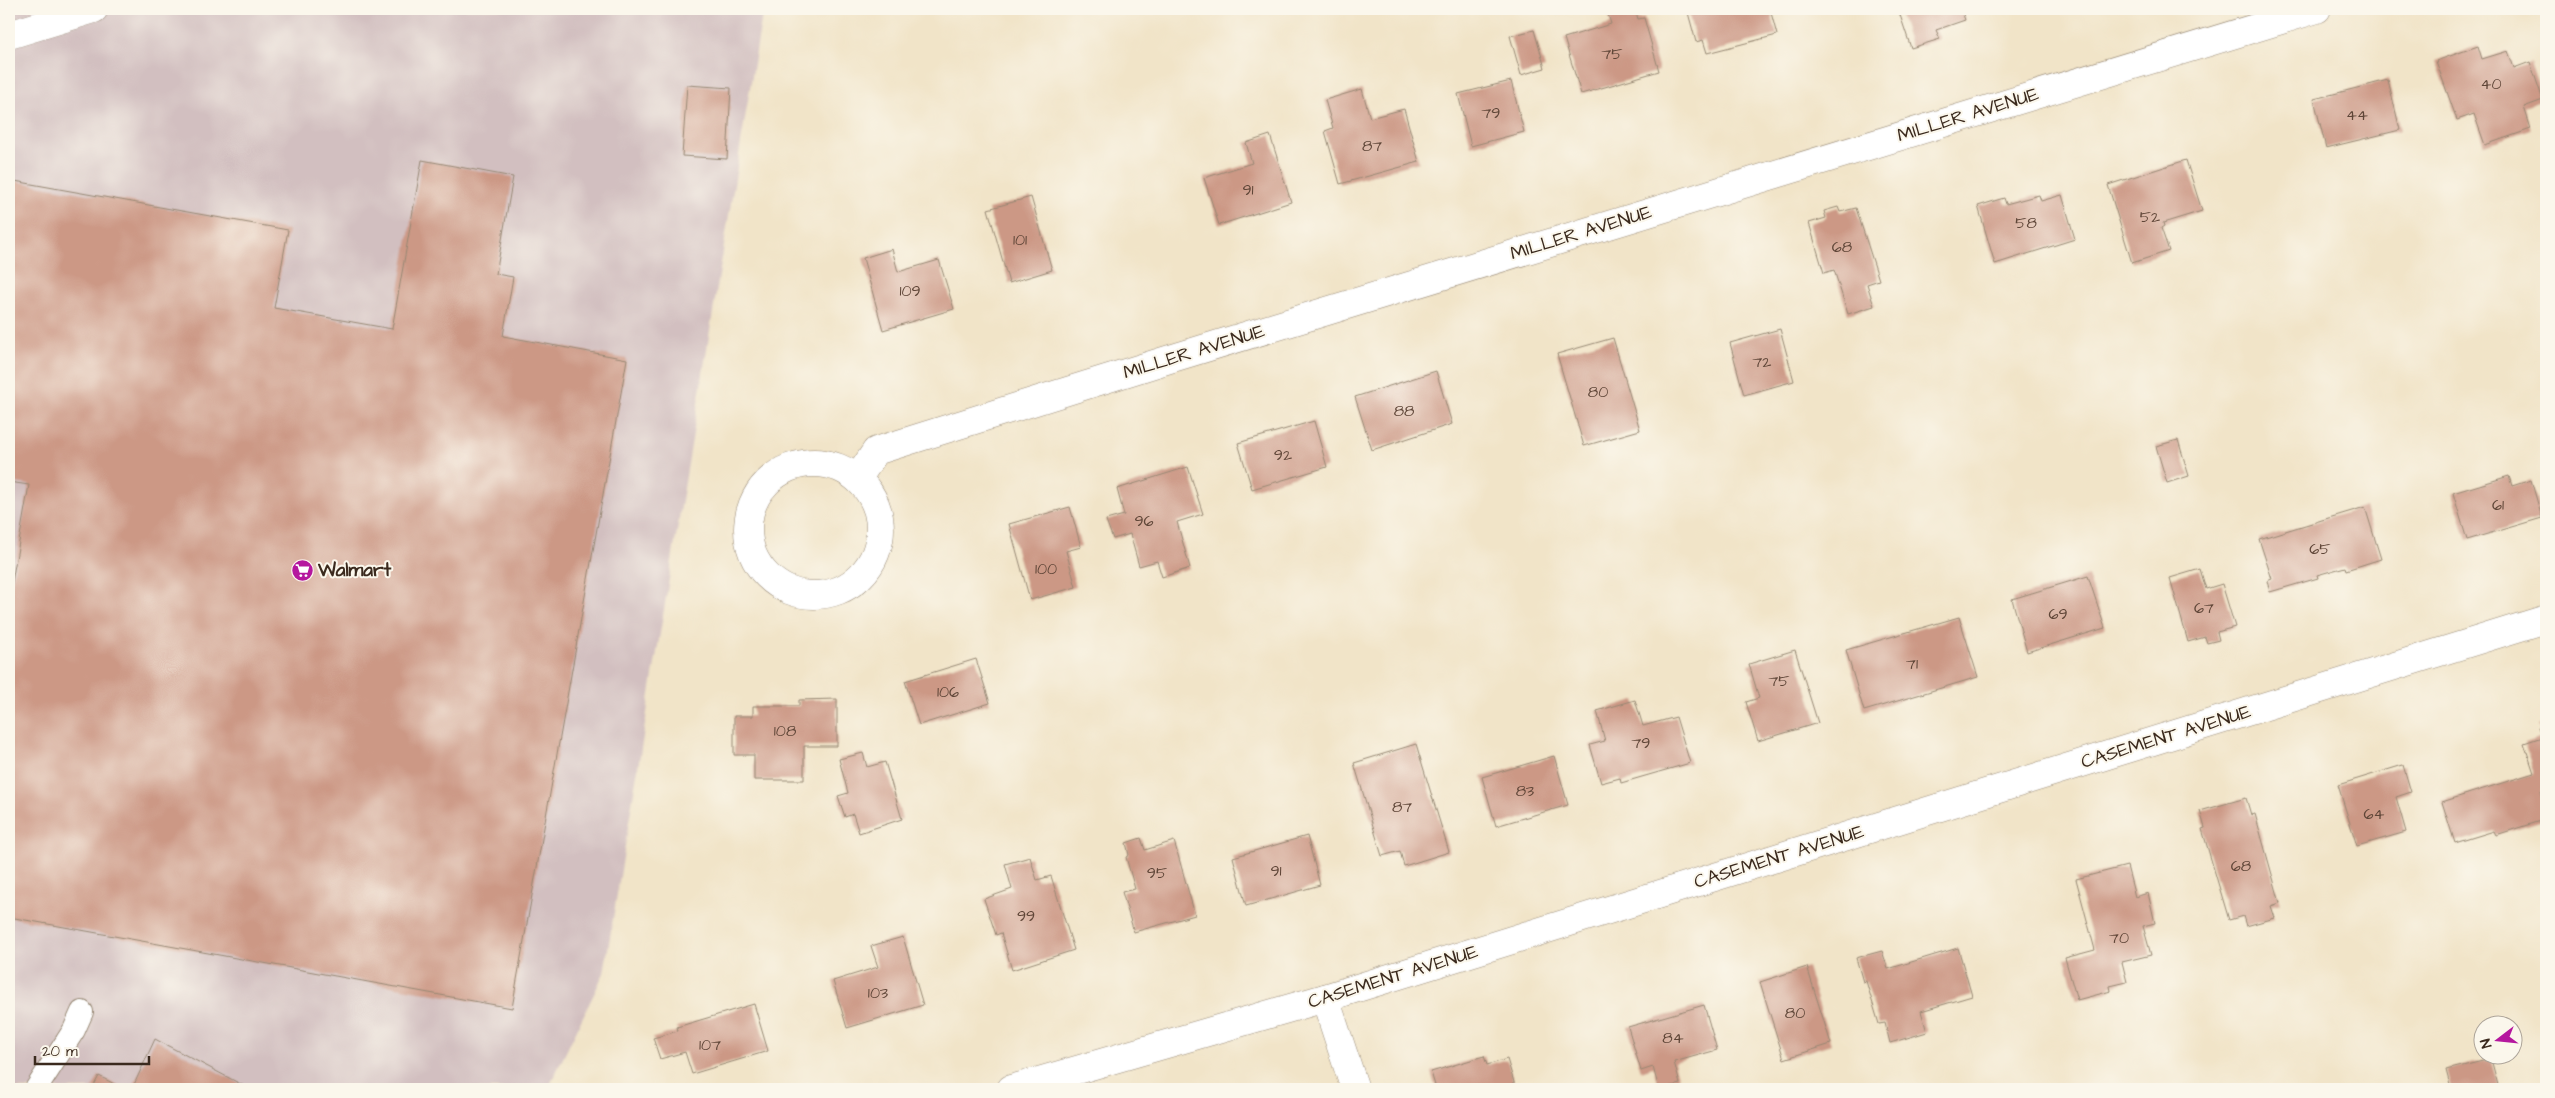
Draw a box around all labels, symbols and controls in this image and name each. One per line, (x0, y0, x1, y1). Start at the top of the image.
house number: 75 (1601, 43, 1623, 65)
house number: 40 (2481, 73, 2501, 95)
street label: MILLER AVENUE (1894, 81, 2042, 149)
house number: 79 (1482, 102, 1500, 124)
house number: 44 (2346, 104, 2368, 126)
house number: 87 (1362, 135, 1382, 157)
house number: 91 (1242, 179, 1254, 201)
street label: MILLER AVENUE (1507, 199, 1655, 267)
house number: 52 (2140, 206, 2160, 228)
house number: 58 (2015, 212, 2037, 234)
house number: 101 (1013, 229, 1027, 251)
house number: 68 (1832, 236, 1852, 258)
house number: 109 (899, 280, 921, 302)
street label: MILLER AVENUE (1120, 318, 1268, 386)
house number: 72 (1753, 351, 1772, 373)
house number: 80 (1588, 381, 1608, 403)
house number: 88 (1394, 400, 1414, 422)
house number: 92 (1274, 444, 1292, 466)
house number: 61 (2492, 494, 2504, 516)
house number: 96 (1134, 510, 1154, 532)
house number: 65 (2309, 538, 2331, 560)
place label: Walmart (317, 557, 391, 584)
supermarket icon: Walmart (290, 558, 314, 582)
house number: 100 (1035, 558, 1057, 580)
house number: 67 (2194, 597, 2214, 619)
house number: 69 (2048, 603, 2068, 625)
house number: 71 (1906, 653, 1918, 675)
house number: 75 (1768, 670, 1790, 692)
house number: 106 (937, 681, 959, 703)
street label: CASEMENT AVENUE (2078, 698, 2254, 776)
house number: 108 (774, 720, 796, 742)
house number: 79 (1632, 732, 1650, 754)
house number: 83 (1516, 780, 1534, 802)
house number: 87 (1392, 796, 1412, 818)
house number: 64 (2364, 803, 2385, 825)
street label: CASEMENT AVENUE (1691, 818, 1867, 896)
house number: 68 (2231, 855, 2251, 877)
house number: 91 (1270, 860, 1282, 882)
house number: 95 (1147, 862, 1168, 884)
house number: 99 (1017, 905, 1035, 927)
house number: 70 (2109, 927, 2129, 949)
street label: CASEMENT AVENUE (1305, 938, 1481, 1016)
house number: 103 (868, 982, 888, 1004)
house number: 80 (1785, 1002, 1805, 1024)
north arrow (2472, 1016, 2522, 1066)
house number: 84 (1662, 1027, 1684, 1049)
scale bar (35, 1033, 149, 1065)
house number: 107 (699, 1034, 721, 1056)
text: N (2476, 1036, 2497, 1050)
text: 20 m (42, 1041, 78, 1062)

